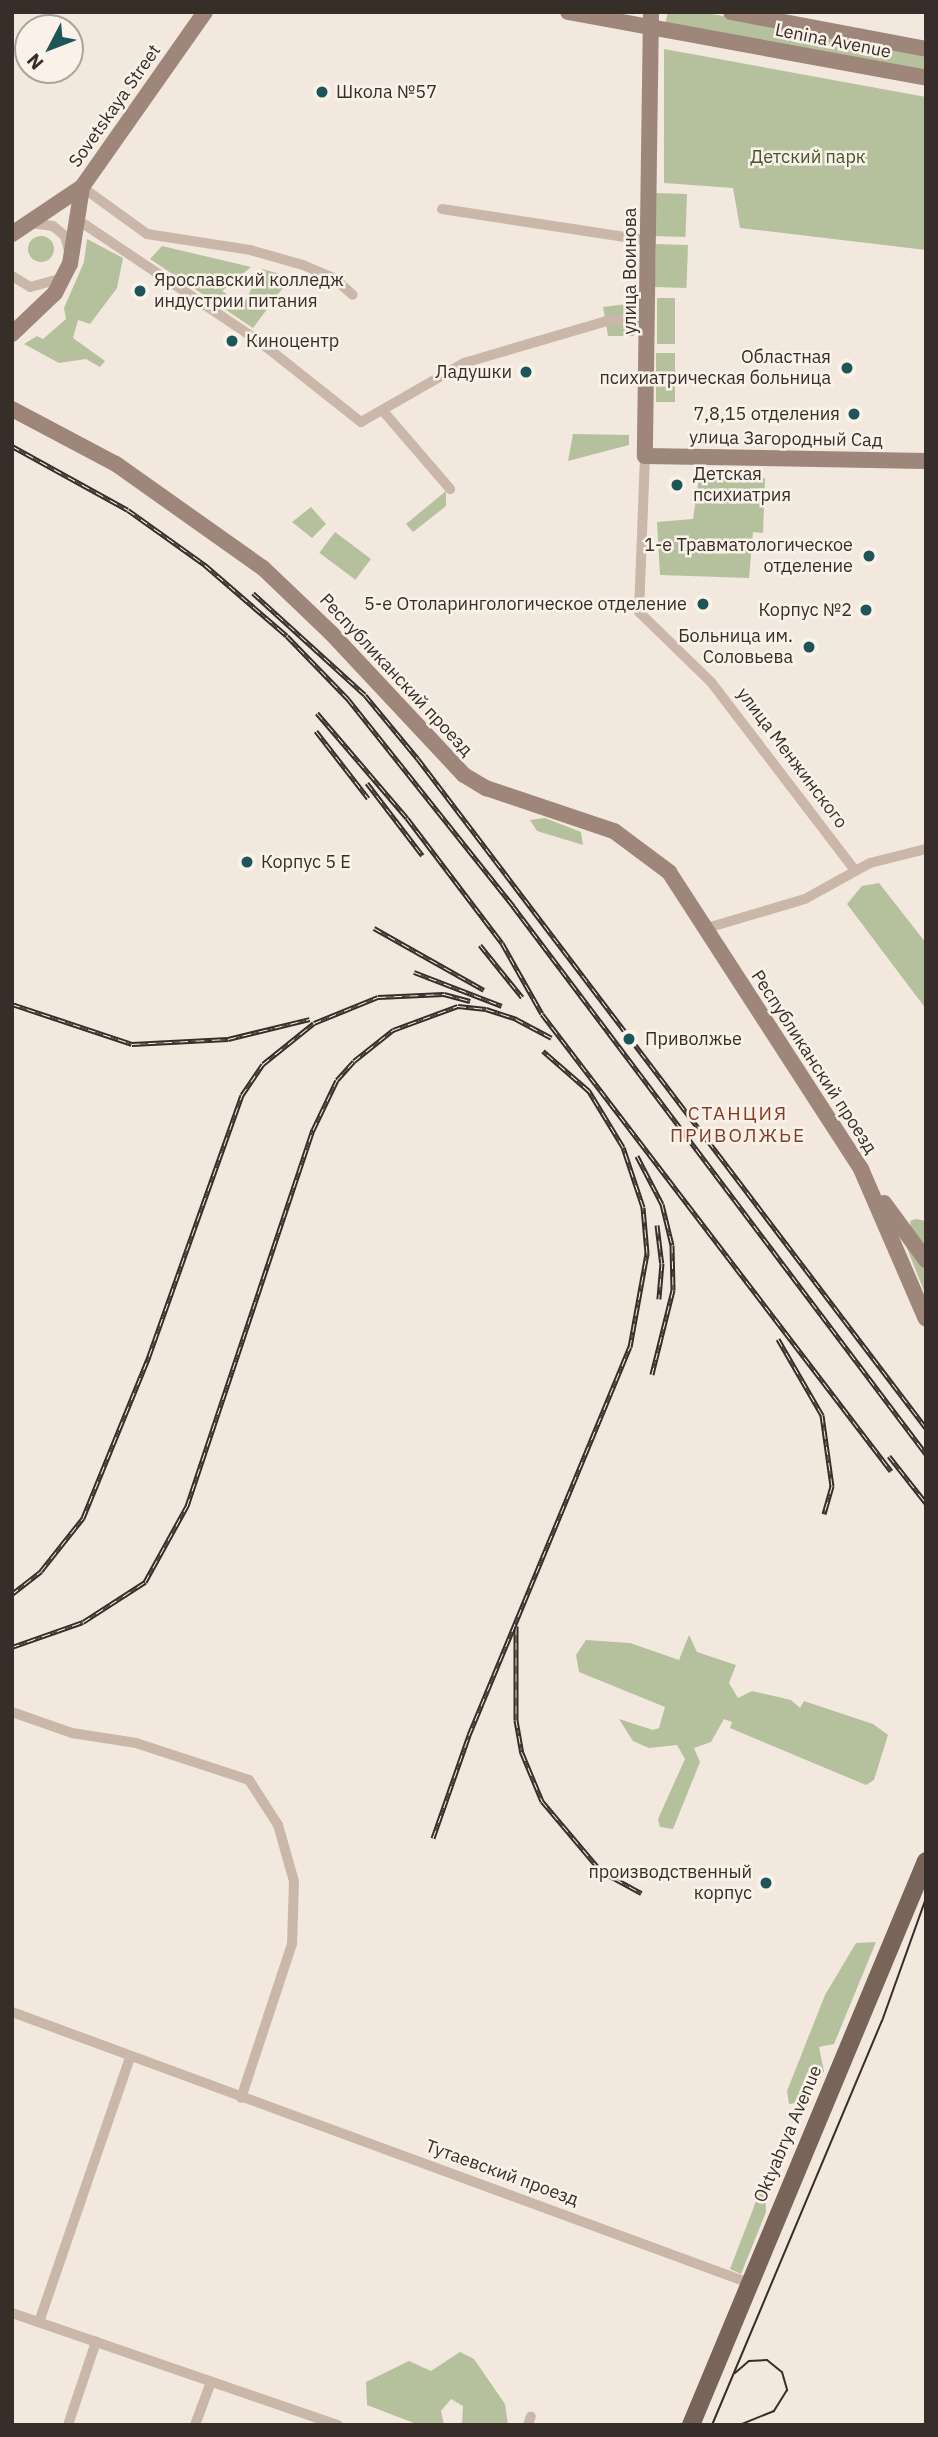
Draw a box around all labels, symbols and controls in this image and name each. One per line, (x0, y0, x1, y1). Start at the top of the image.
north arrow (14, 14, 84, 84)
street label: Lenina Avenue (773, 19, 893, 63)
street label: Sovetskaya Street (65, 40, 165, 172)
text: N (21, 49, 48, 75)
place label: Школа №57 (336, 81, 437, 103)
marker: Школа №57 (314, 84, 330, 100)
park label: Детский парк (750, 146, 866, 168)
street label: улица Воинова (619, 208, 641, 334)
place label: Ярославский колледж индустрии питания (154, 270, 344, 312)
marker: Ярославский колледж индустрии питания (132, 283, 148, 299)
place label: Киноцентр (246, 330, 339, 352)
marker: Киноцентр (224, 333, 240, 349)
place label: Областная психиатрическая больница (599, 347, 831, 390)
marker: Областная психиатрическая больница (837, 358, 857, 378)
place label: Ладушки (435, 361, 512, 383)
marker: Ладушки (518, 364, 534, 380)
place label: 7,8,15 отделения (693, 403, 840, 425)
marker: 7,8,15 отделения (846, 406, 862, 422)
street label: улица Загородный Сад (689, 427, 883, 451)
place label: Детская психиатрия (693, 464, 791, 506)
marker: Детская психиатрия (667, 475, 687, 495)
place label: 1-е Травматологическое отделение (644, 535, 853, 578)
marker: 1-е Травматологическое отделение (859, 546, 879, 566)
street label: Республиканский проезд (315, 589, 477, 761)
place label: 5-е Отоларингологическое отделение (364, 593, 687, 615)
marker: 5-е Отоларингологическое отделение (693, 594, 713, 614)
place label: Корпус №2 (758, 599, 852, 621)
marker: Корпус №2 (858, 602, 874, 618)
place label: Больница им. Соловьева (678, 626, 793, 668)
marker: Больница им. Соловьева (799, 637, 819, 657)
street label: улица Менжинского (732, 683, 852, 833)
place label: Корпус 5 E (261, 851, 351, 873)
marker: Корпус 5 E (239, 854, 255, 870)
street label: Республиканский проезд (747, 966, 881, 1158)
place label: Приволжье (645, 1028, 742, 1050)
marker: Приволжье (619, 1029, 639, 1049)
district label: СТАНЦИЯ ПРИВОЛЖЬЕ (671, 1103, 805, 1147)
place label: производственный корпус (588, 1862, 752, 1904)
marker: производственный корпус (758, 1875, 774, 1891)
street label: Oktyabrya Avenue (749, 2062, 827, 2206)
street label: Тутаевский проезд (423, 2135, 581, 2211)

